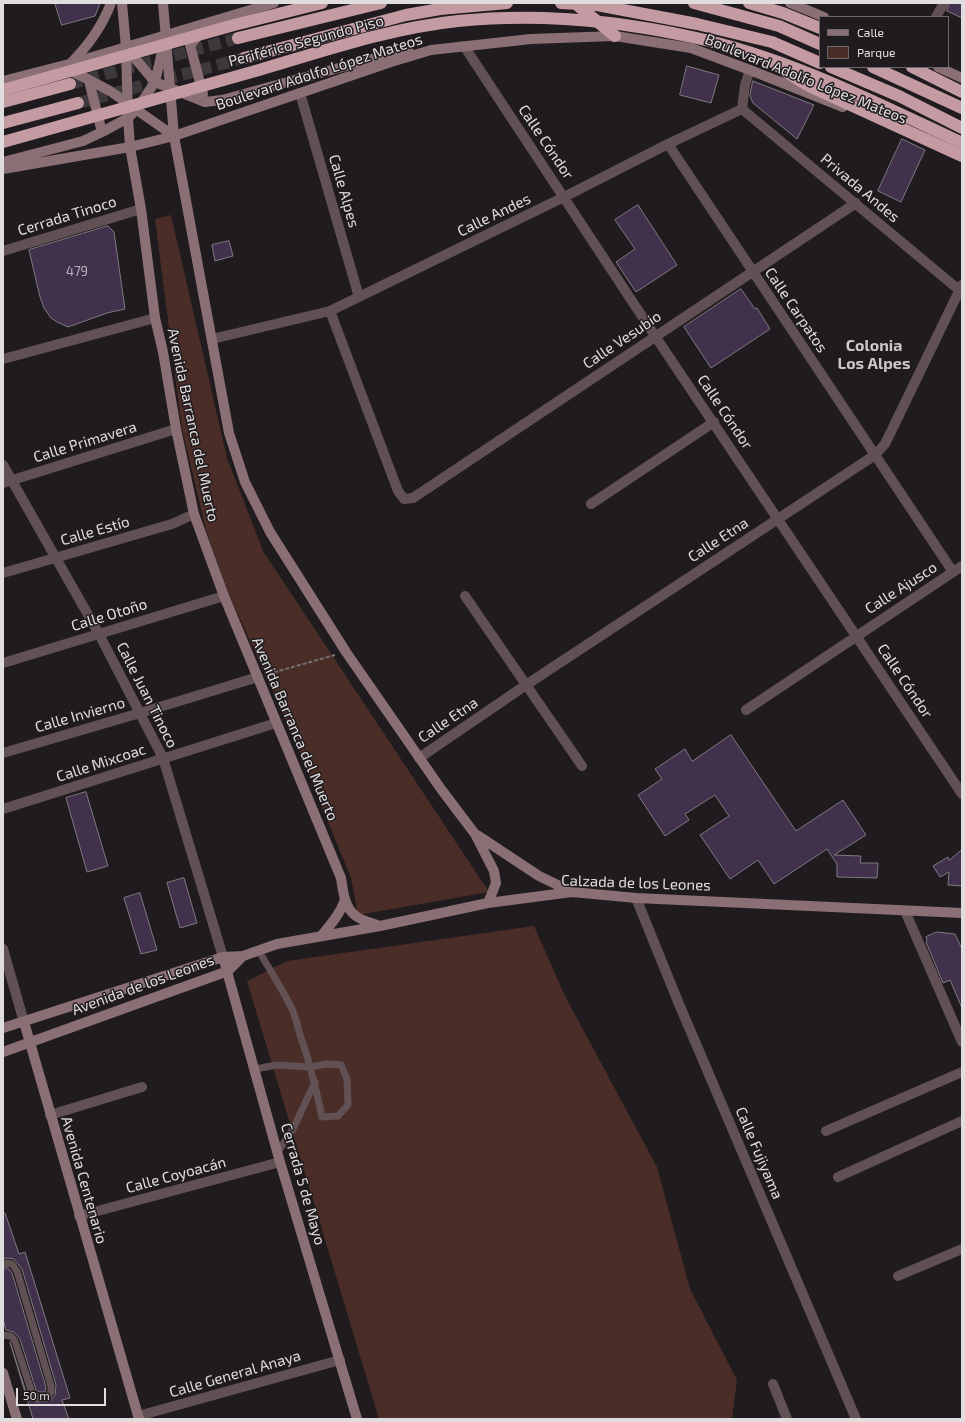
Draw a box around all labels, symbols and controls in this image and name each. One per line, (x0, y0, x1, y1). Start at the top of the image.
street label: Periférico Segundo Piso (226, 12, 386, 70)
legend (819, 16, 949, 68)
text: Calle (857, 25, 884, 39)
street label: Boulevard Adolfo López Mateos (213, 30, 425, 114)
street label: Boulevard Adolfo López Mateos (702, 30, 910, 128)
text: Parque (857, 45, 895, 59)
street label: Calle Cóndor (514, 101, 578, 183)
street label: Privada Andes (817, 150, 903, 226)
street label: Calle Alpes (325, 152, 363, 230)
street label: Calle Andes (454, 190, 534, 240)
street label: Cerrada Tinoco (15, 192, 119, 240)
house number: 479 (66, 264, 88, 280)
street label: Calle Carpatos (761, 264, 831, 356)
street label: Calle Vesubio (579, 307, 665, 373)
street label: Avenida Barranca del Muerto (164, 327, 222, 523)
district label: Colonia Los Alpes (838, 336, 910, 374)
street label: Calle Cóndor (693, 371, 757, 453)
street label: Calle Primavera (31, 418, 139, 466)
street label: Calle Estío (58, 513, 132, 549)
street label: Calle Etna (685, 514, 751, 566)
street label: Calle Ajusco (862, 558, 940, 618)
street label: Calle Otoño (69, 595, 149, 635)
street label: Avenida Barranca del Muerto (248, 635, 342, 823)
street label: Calle Juan Tinoco (113, 639, 181, 751)
street label: Calle Cóndor (873, 640, 937, 722)
street label: Calle Etna (415, 693, 481, 747)
street label: Calle Invierno (33, 694, 127, 736)
street label: Calle Mixcoac (54, 740, 148, 786)
street label: Calzada de los Leones (561, 871, 711, 895)
street label: Avenida de los Leones (69, 951, 217, 1019)
street label: Calle Fujiyama (731, 1104, 787, 1202)
street label: Avenida Centenario (57, 1114, 111, 1246)
street label: Cerrada 5 de Mayo (277, 1121, 329, 1247)
street label: Calle Coyoacán (124, 1153, 228, 1197)
street label: Calle General Anaya (167, 1347, 303, 1401)
scale bar (18, 1380, 108, 1406)
text: 50 m (23, 1388, 50, 1402)

